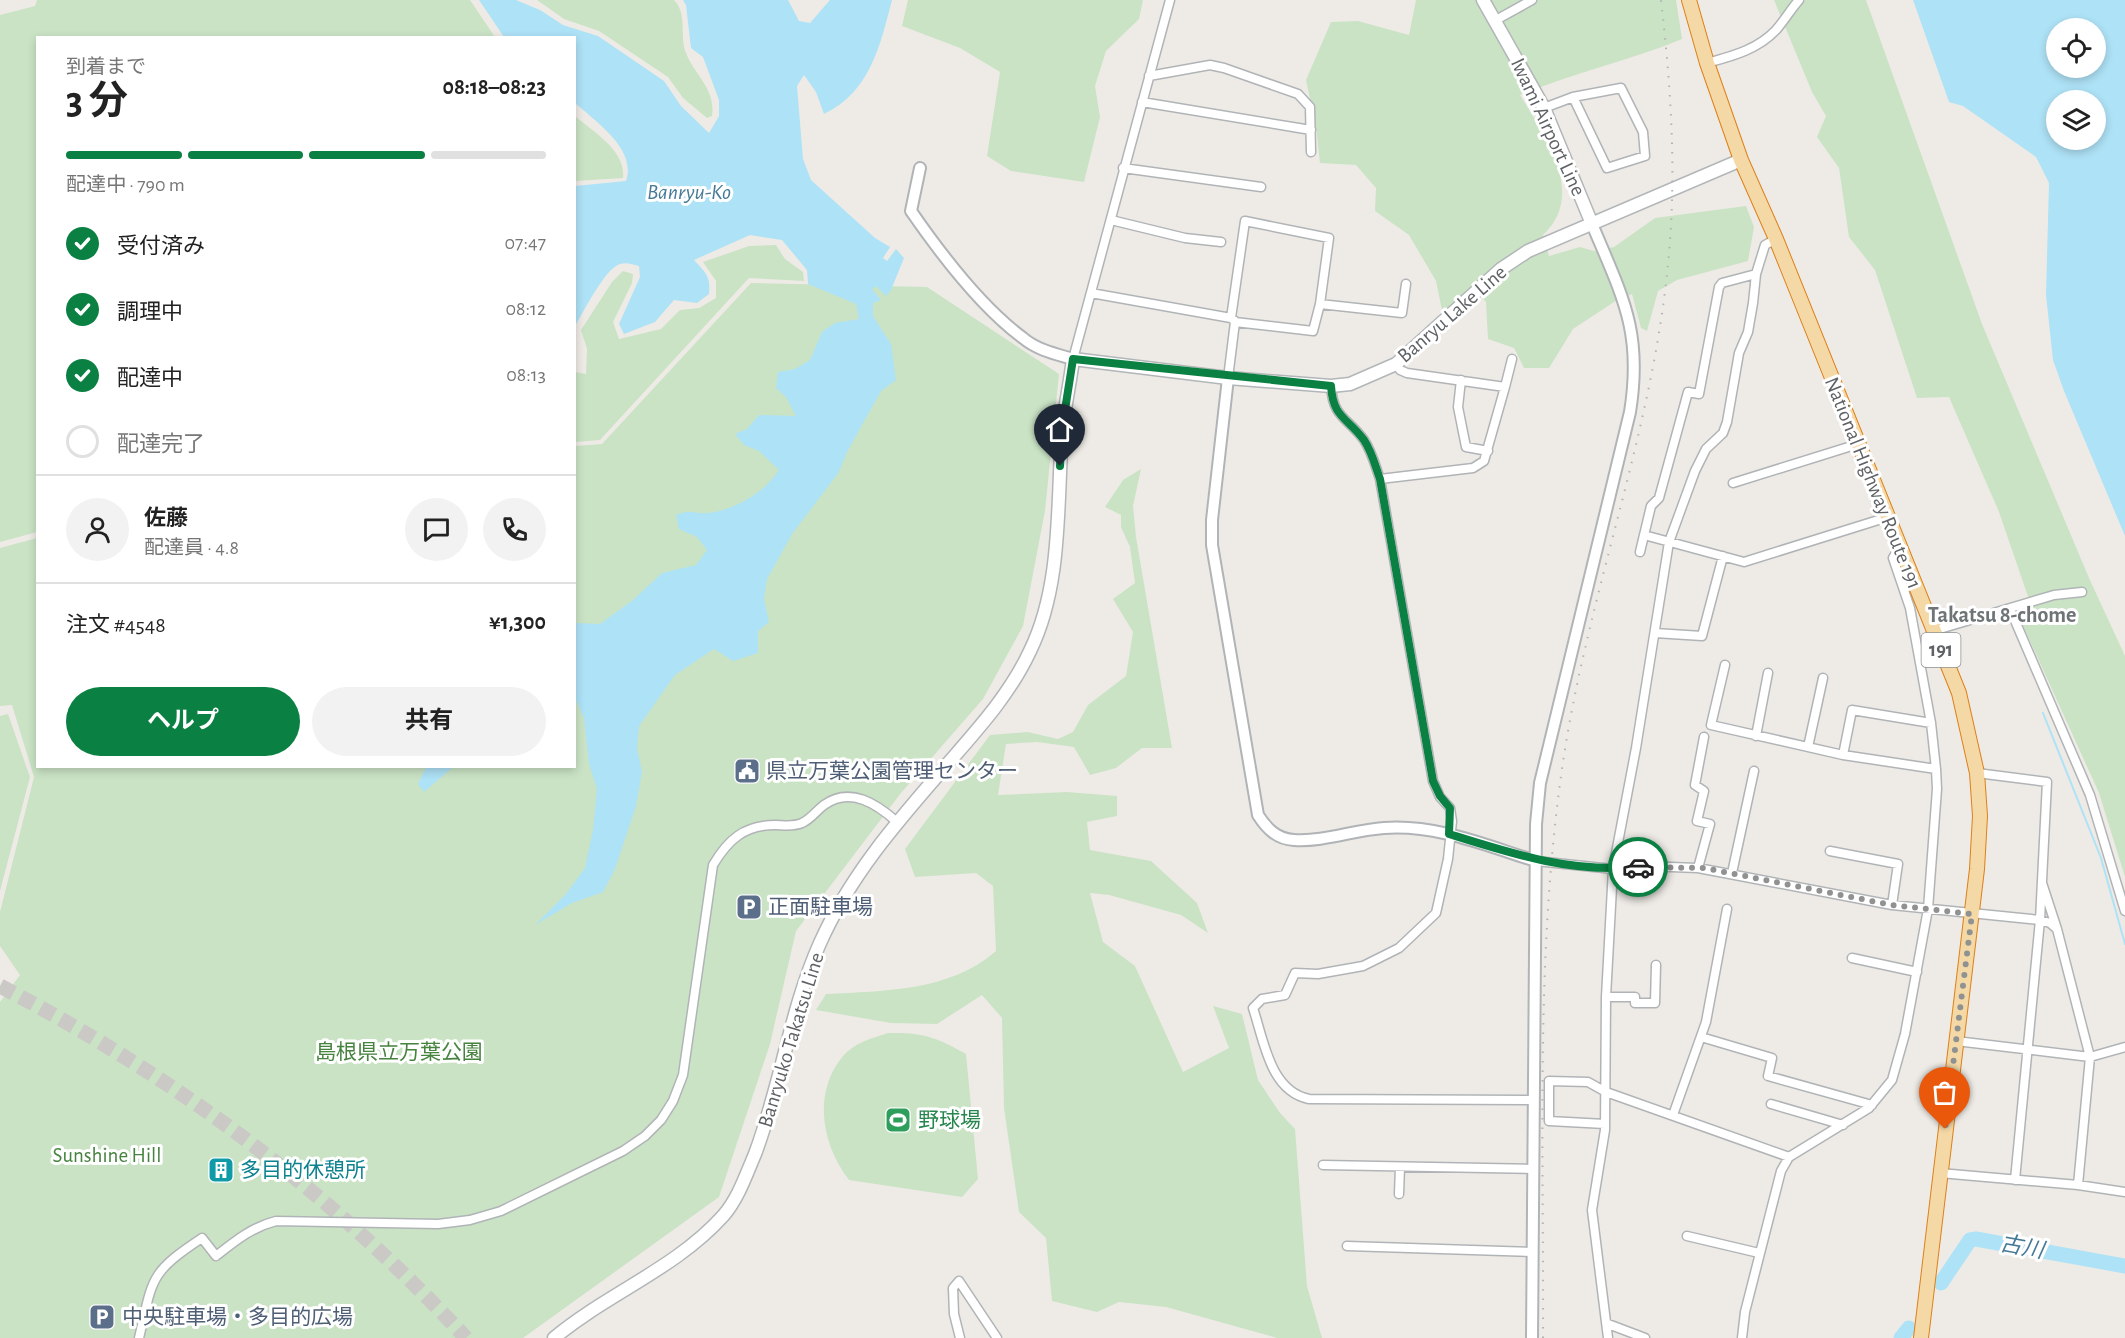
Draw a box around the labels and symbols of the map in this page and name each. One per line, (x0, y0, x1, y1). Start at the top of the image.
street label: Iwami Airport Line (1507, 55, 1589, 199)
water label: Banryu-Ko (647, 181, 731, 203)
street label: Banryu Lake Line (1394, 261, 1510, 367)
street label: National Highway Route 191 (1821, 374, 1925, 592)
pin (1034, 404, 1085, 466)
district label: Takatsu 8-chome (1928, 604, 2076, 626)
road number: 191 (1922, 633, 1960, 667)
public building icon: 県立万葉公園管理センター (732, 756, 762, 786)
place label: 県立万葉公園管理センター (766, 760, 1018, 782)
courier (1608, 837, 1668, 897)
parking icon: 正面駐車場 (734, 892, 764, 922)
place label: 正面駐車場 (768, 896, 873, 918)
street label: Banryuko Takatsu Line (754, 950, 828, 1130)
park label: 島根県立万葉公園 (315, 1041, 483, 1063)
pin (1919, 1067, 1970, 1129)
sports icon: 野球場 (883, 1105, 913, 1135)
place label: 野球場 (918, 1109, 981, 1131)
park label: Sunshine Hill (53, 1145, 161, 1166)
building icon: 多目的休憩所 (206, 1155, 236, 1185)
place label: 多目的休憩所 (240, 1159, 366, 1181)
water label: 古川 (1998, 1231, 2048, 1262)
parking icon: 中央駐車場・多目的広場 (87, 1302, 117, 1332)
place label: 中央駐車場・多目的広場 (122, 1306, 353, 1328)

